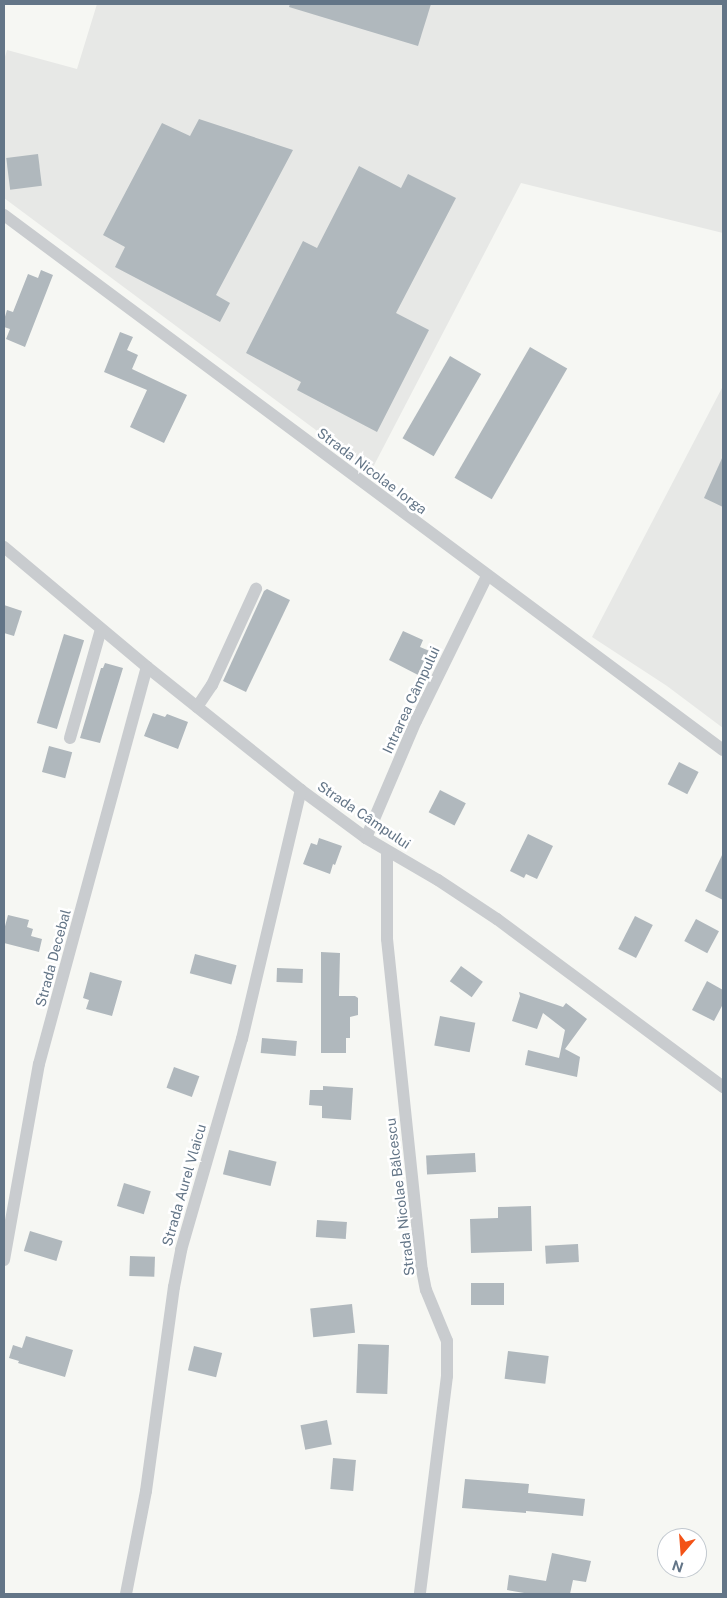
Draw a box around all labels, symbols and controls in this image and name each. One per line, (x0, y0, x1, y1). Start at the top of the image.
street label: Strada Nicolae Iorga (314, 424, 430, 518)
street label: Intrarea Câmpului (379, 644, 443, 756)
street label: Strada Câmpului (314, 778, 414, 852)
street label: Strada Decebal (32, 907, 74, 1009)
street label: Strada Nicolae Bălcescu (382, 1117, 418, 1277)
street label: Strada Aurel Vlaicu (158, 1122, 210, 1248)
north arrow (657, 1528, 707, 1578)
text: N (670, 1557, 685, 1576)

